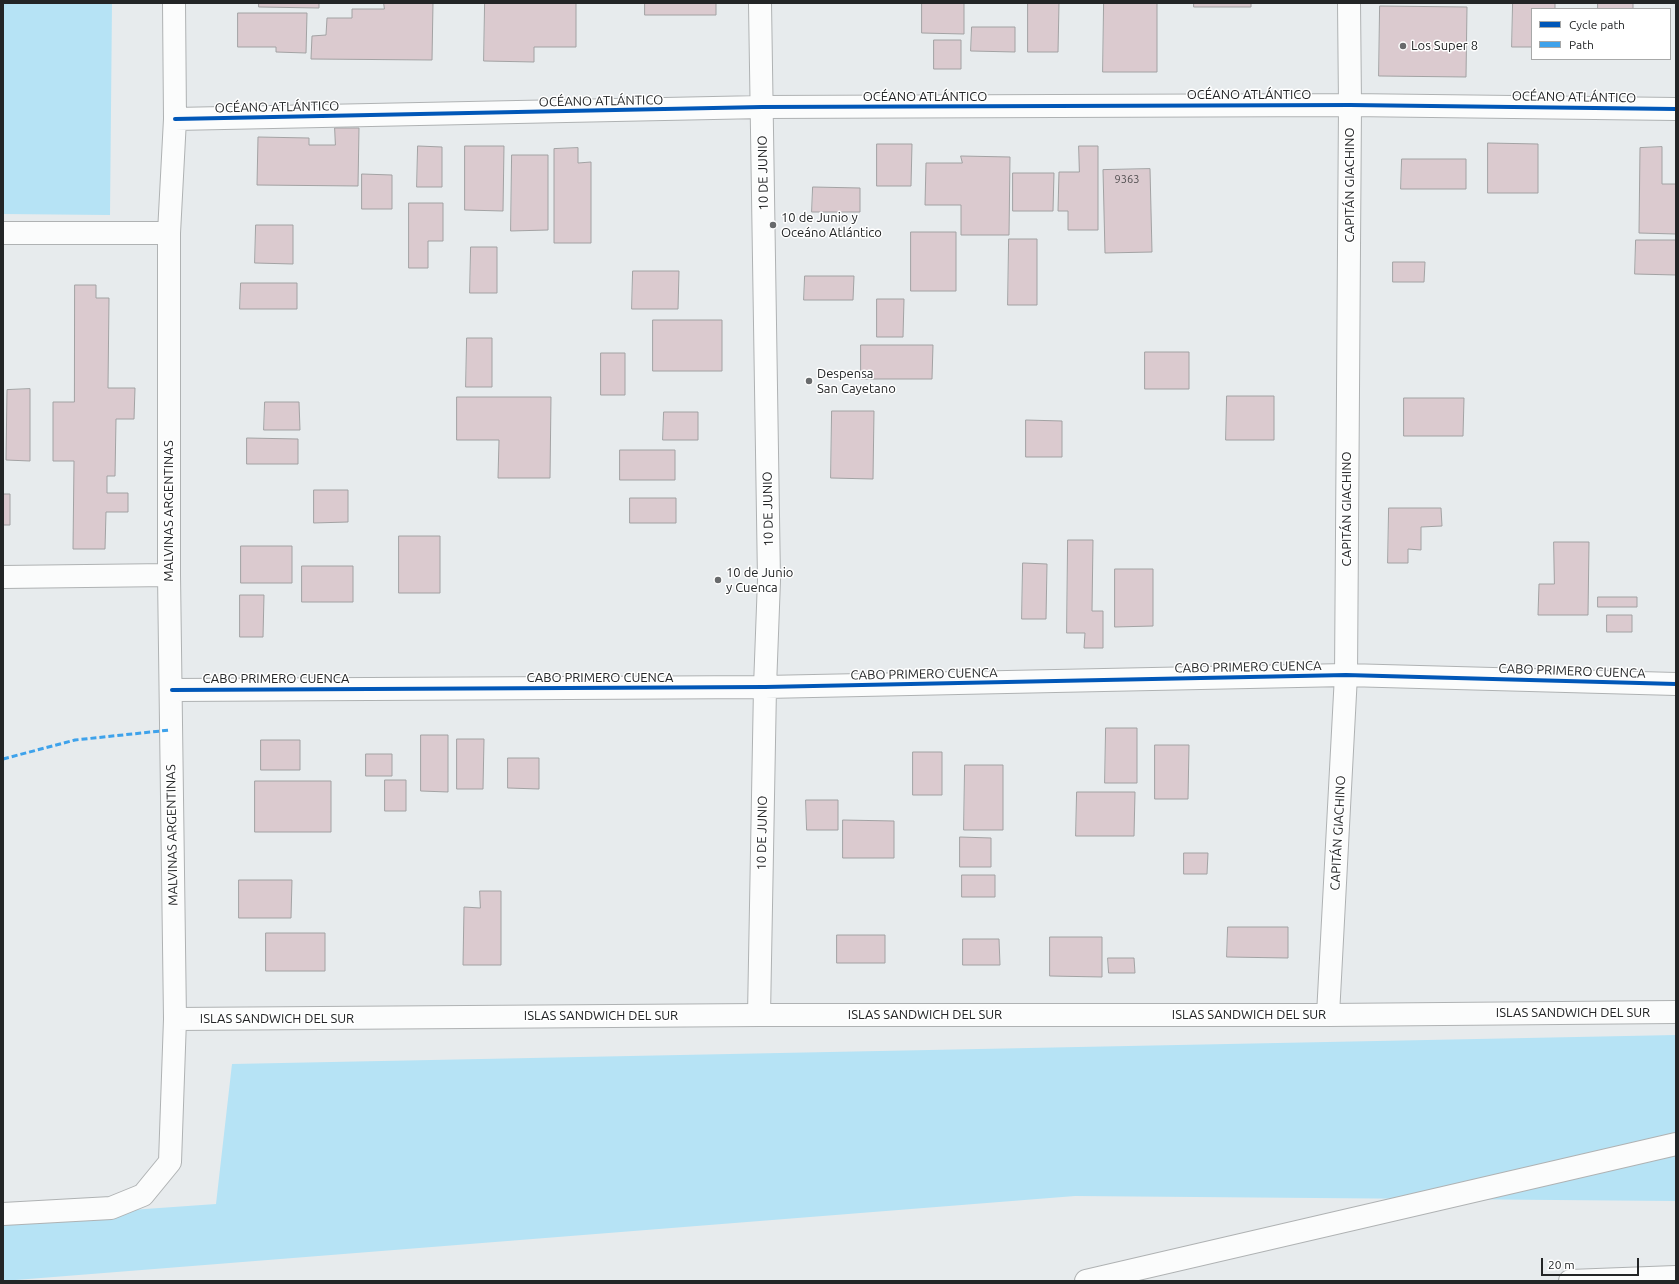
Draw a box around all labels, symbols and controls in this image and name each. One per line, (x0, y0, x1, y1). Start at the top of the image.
legend (1531, 8, 1671, 60)
text: Cycle path (1569, 18, 1625, 31)
place label: Los Super 8 (1411, 38, 1478, 54)
text: Path (1569, 38, 1594, 51)
marker: Los Super 8 (1398, 41, 1408, 51)
street label: OCÉANO ATLÁNTICO (1187, 87, 1311, 103)
street label: OCÉANO ATLÁNTICO (1512, 88, 1636, 106)
street label: OCÉANO ATLÁNTICO (863, 89, 987, 105)
street label: OCÉANO ATLÁNTICO (539, 92, 663, 110)
street label: OCÉANO ATLÁNTICO (215, 98, 339, 116)
street label: CAPITÁN GIACHINO (1342, 127, 1358, 243)
street label: 10 DE JUNIO (755, 135, 771, 211)
house number: 9363 (1115, 172, 1139, 186)
place label: 10 de Junio y Oceáno Atlántico (781, 210, 882, 241)
marker: 10 de Junio y Oceáno Atlántico (768, 220, 778, 230)
place label: Despensa San Cayetano (817, 366, 896, 397)
marker: Despensa San Cayetano (804, 376, 814, 386)
street label: MALVINAS ARGENTINAS (161, 440, 177, 582)
street label: CAPITÁN GIACHINO (1339, 451, 1355, 567)
street label: 10 DE JUNIO (760, 471, 776, 547)
place label: 10 de Junio y Cuenca (726, 565, 793, 596)
marker: 10 de Junio y Cuenca (713, 575, 723, 585)
street label: CABO PRIMERO CUENCA (1174, 658, 1322, 676)
street label: CABO PRIMERO CUENCA (1498, 661, 1646, 681)
street label: CABO PRIMERO CUENCA (850, 665, 998, 683)
street label: CABO PRIMERO CUENCA (526, 670, 674, 686)
street label: CABO PRIMERO CUENCA (202, 671, 350, 687)
street label: MALVINAS ARGENTINAS (163, 764, 181, 906)
street label: CAPITÁN GIACHINO (1327, 775, 1349, 891)
street label: 10 DE JUNIO (754, 795, 770, 871)
street label: ISLAS SANDWICH DEL SUR (1496, 1005, 1650, 1021)
street label: ISLAS SANDWICH DEL SUR (848, 1007, 1002, 1023)
street label: ISLAS SANDWICH DEL SUR (1172, 1007, 1326, 1023)
street label: ISLAS SANDWICH DEL SUR (524, 1008, 678, 1024)
street label: ISLAS SANDWICH DEL SUR (200, 1011, 354, 1027)
scale bar (1543, 1250, 1641, 1276)
text: 20 m (1548, 1258, 1575, 1271)

